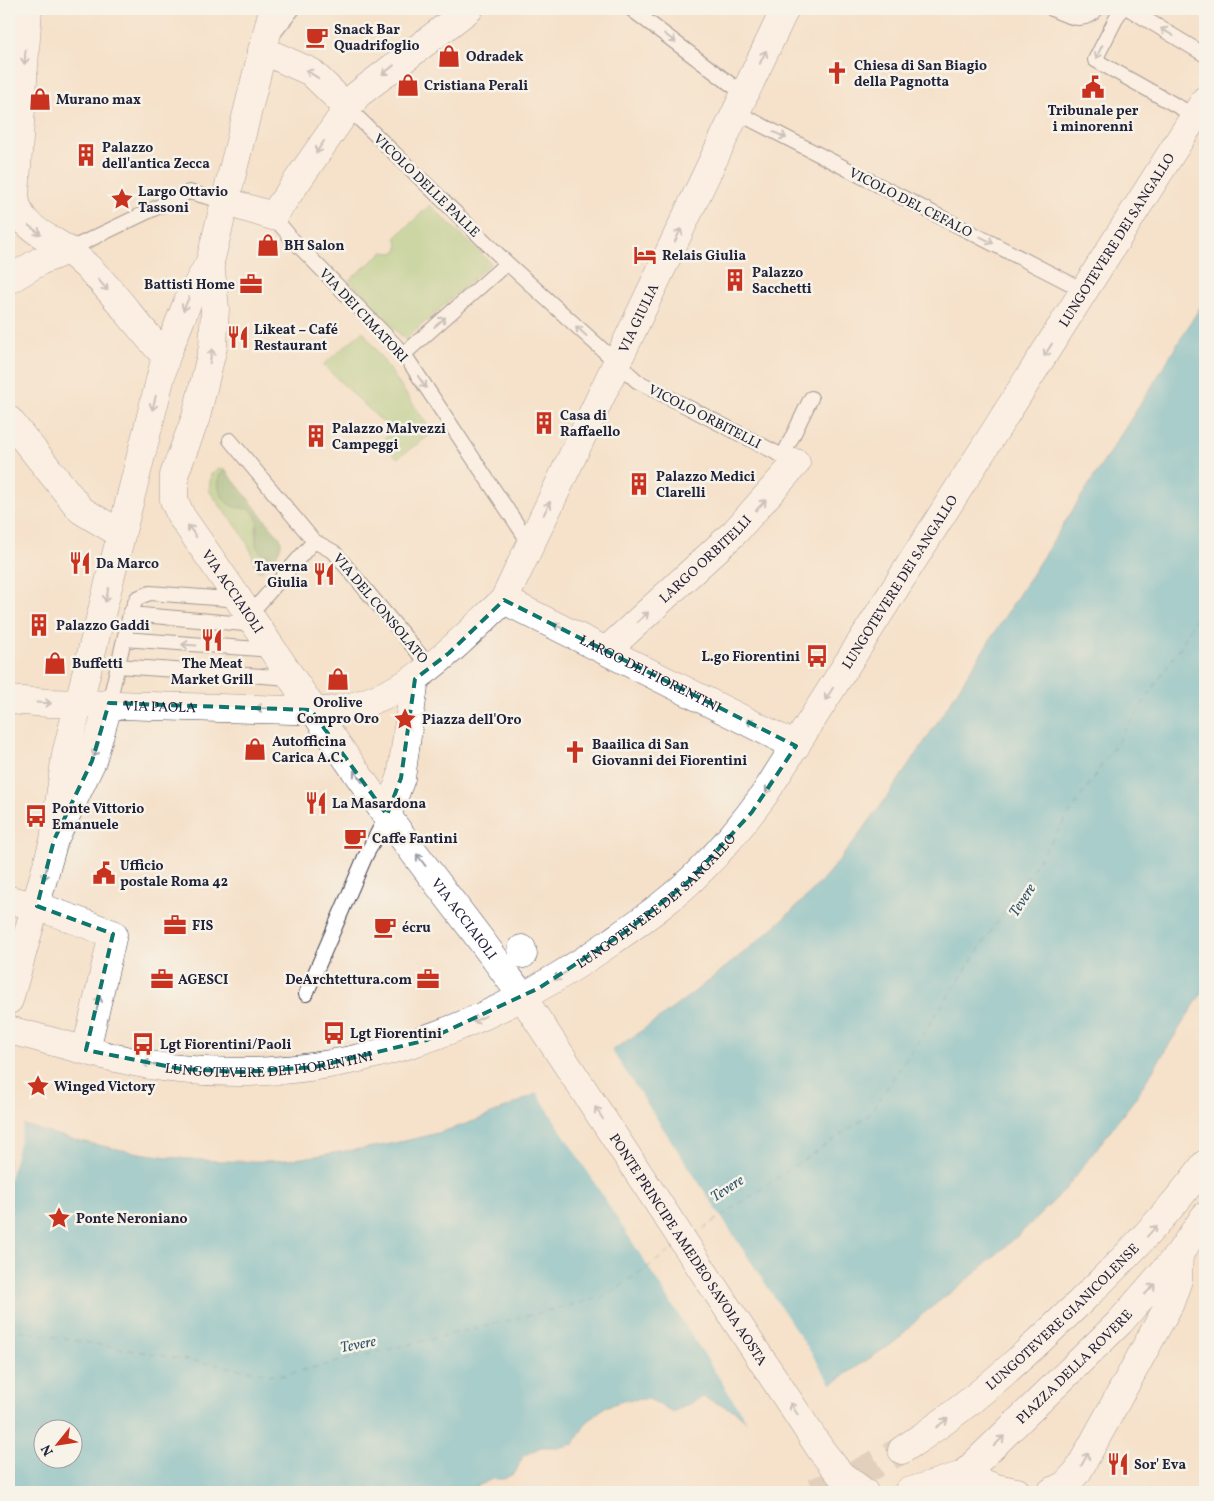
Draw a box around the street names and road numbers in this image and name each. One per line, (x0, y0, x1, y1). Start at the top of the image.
street label: VICOLO DELLE PALLE (368, 130, 483, 242)
street label: LUNGOTEVERE DEI SANGALLO (1055, 150, 1180, 331)
street label: VICOLO DEL CEFALO (845, 164, 975, 243)
street label: VIA DEI CIMATORI (314, 265, 412, 367)
street label: VIA GIULIA (615, 281, 664, 356)
street label: VICOLO ORBITELLI (645, 381, 764, 454)
street label: LUNGOTEVERE DEI SANGALLO (838, 492, 963, 673)
street label: LARGO ORBITELLI (656, 512, 757, 608)
street label: VIA ACCIAIOLI (196, 546, 267, 638)
street label: VIA DEL CONSOLATO (328, 550, 432, 668)
street label: LARGO DEI FIORENTINI (576, 631, 724, 718)
street label: VIA PAOLA (123, 697, 196, 718)
street label: LUNGOTEVERE DEI SANGALLO (573, 830, 741, 974)
street label: VIA ACCIAIOLI (426, 875, 500, 964)
street label: LUNGOTEVERE DEI FIORENTINI (164, 1047, 375, 1083)
street label: PONTE PRINCIPE AMEDEO SAVOIA AOSTA (604, 1130, 771, 1370)
street label: LUNGOTEVERE GIANICOLENSE (982, 1240, 1144, 1395)
street label: PIAZZA DELLA ROVERE (1013, 1306, 1137, 1429)

